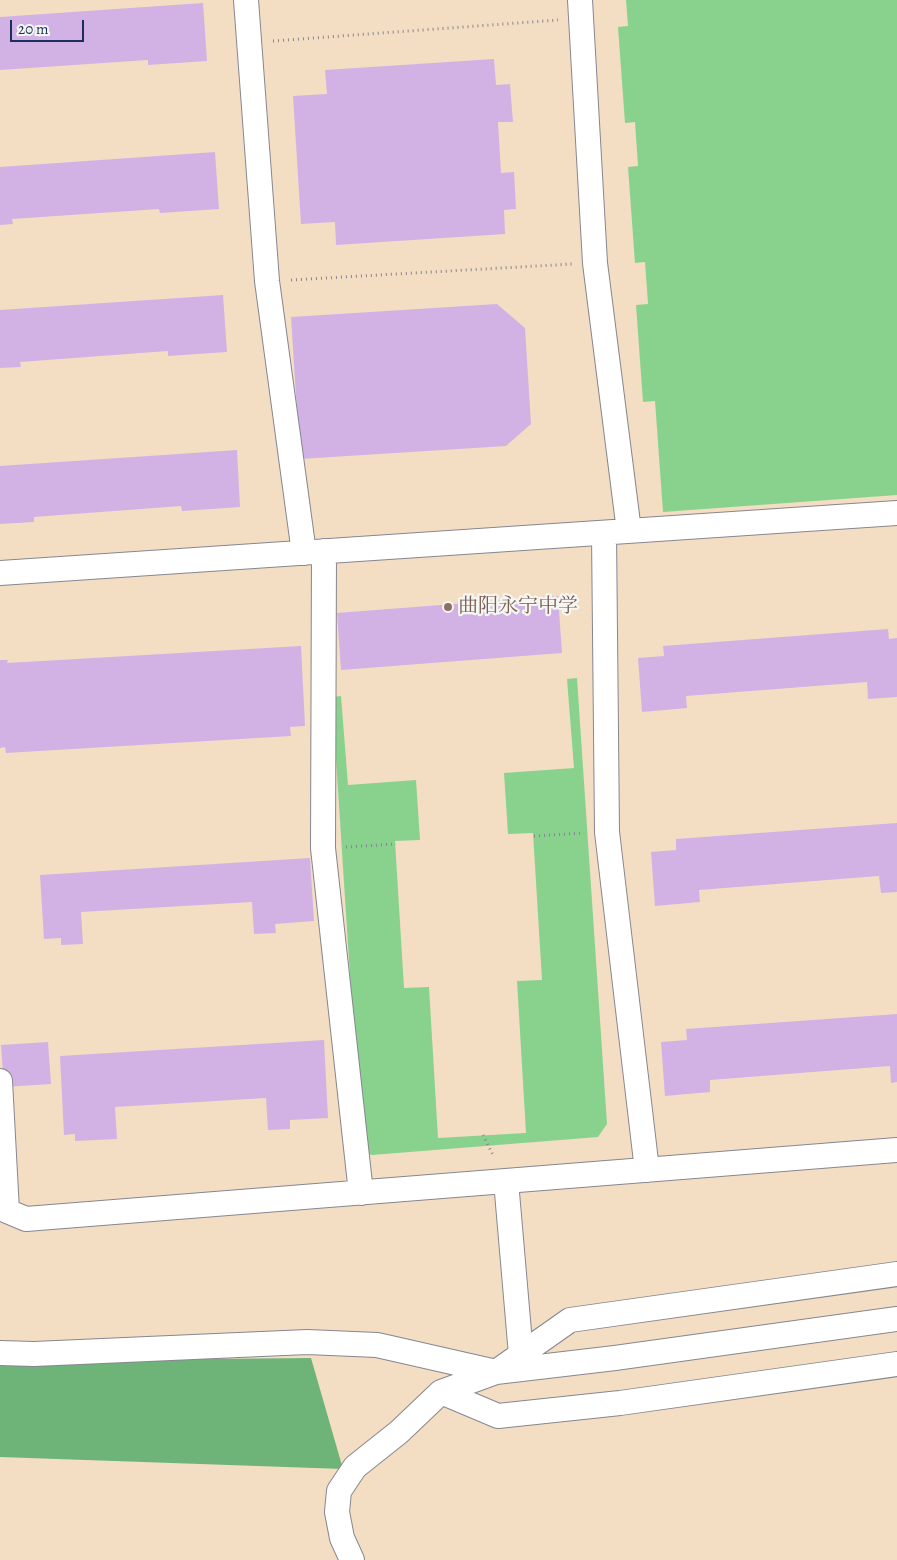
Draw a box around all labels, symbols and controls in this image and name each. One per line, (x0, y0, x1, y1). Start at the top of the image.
scale bar (12, 10, 86, 42)
text: 20 m (18, 19, 49, 39)
place label: 曲阳永宁中学 (458, 595, 578, 619)
marker: 曲阳永宁中学 (442, 601, 454, 613)

